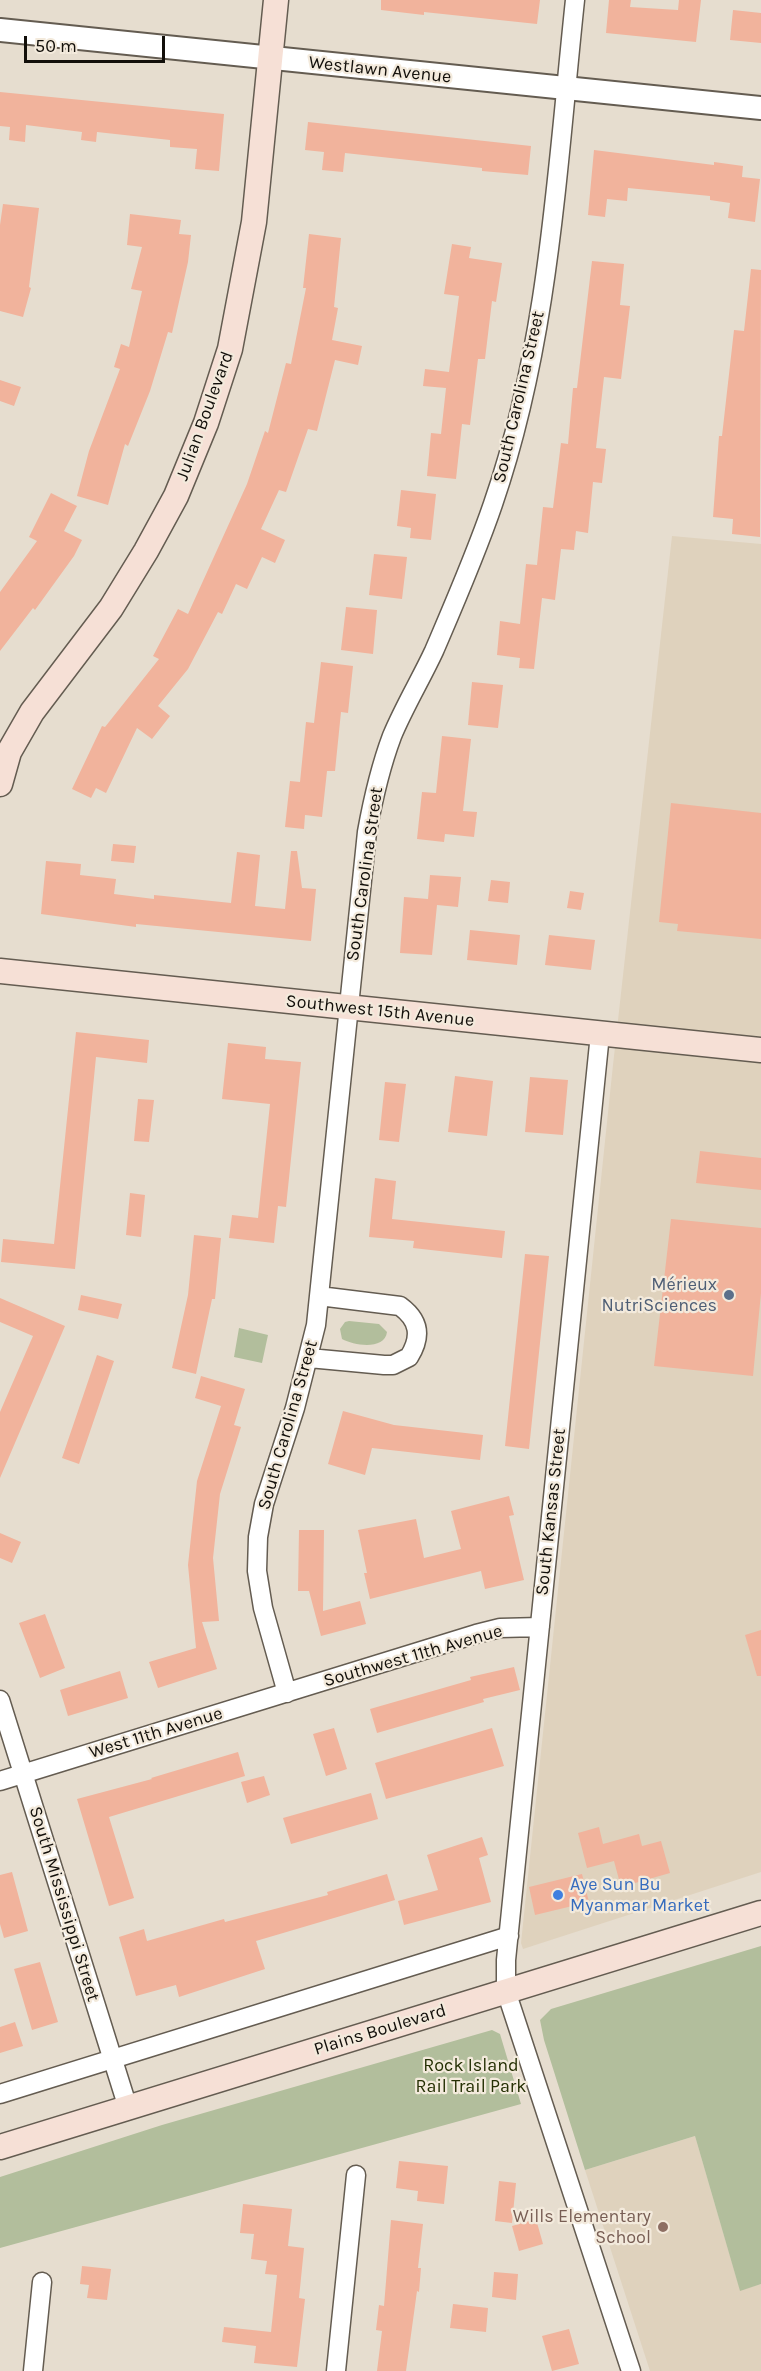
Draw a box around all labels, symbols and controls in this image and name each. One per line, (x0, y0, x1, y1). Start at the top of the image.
scale bar (27, 24, 168, 62)
text: 50 m (35, 35, 77, 57)
street label: Westlawn Avenue (308, 52, 452, 88)
street label: South Carolina Street (489, 309, 549, 485)
street label: Julian Boulevard (172, 348, 238, 484)
street label: South Carolina Street (342, 786, 388, 962)
street label: Southwest 15th Avenue (285, 990, 475, 1032)
place label: Mérieux NutriSciences (602, 1274, 717, 1316)
marker: Mérieux NutriSciences (722, 1288, 736, 1302)
street label: South Carolina Street (253, 1338, 323, 1512)
street label: South Kansas Street (531, 1427, 571, 1597)
street label: Southwest 11th Avenue (321, 1620, 505, 1692)
street label: West 11th Avenue (87, 1702, 225, 1764)
street label: South Mississippi Street (24, 1804, 104, 2004)
place label: Aye Sun Bu Myanmar Market (570, 1874, 710, 1916)
marker: Aye Sun Bu Myanmar Market (551, 1888, 565, 1902)
street label: Plains Boulevard (311, 2000, 449, 2060)
park label: Rock Island Rail Trail Park (416, 2055, 526, 2098)
place label: Wills Elementary School (513, 2206, 651, 2248)
marker: Wills Elementary School (656, 2220, 670, 2234)

